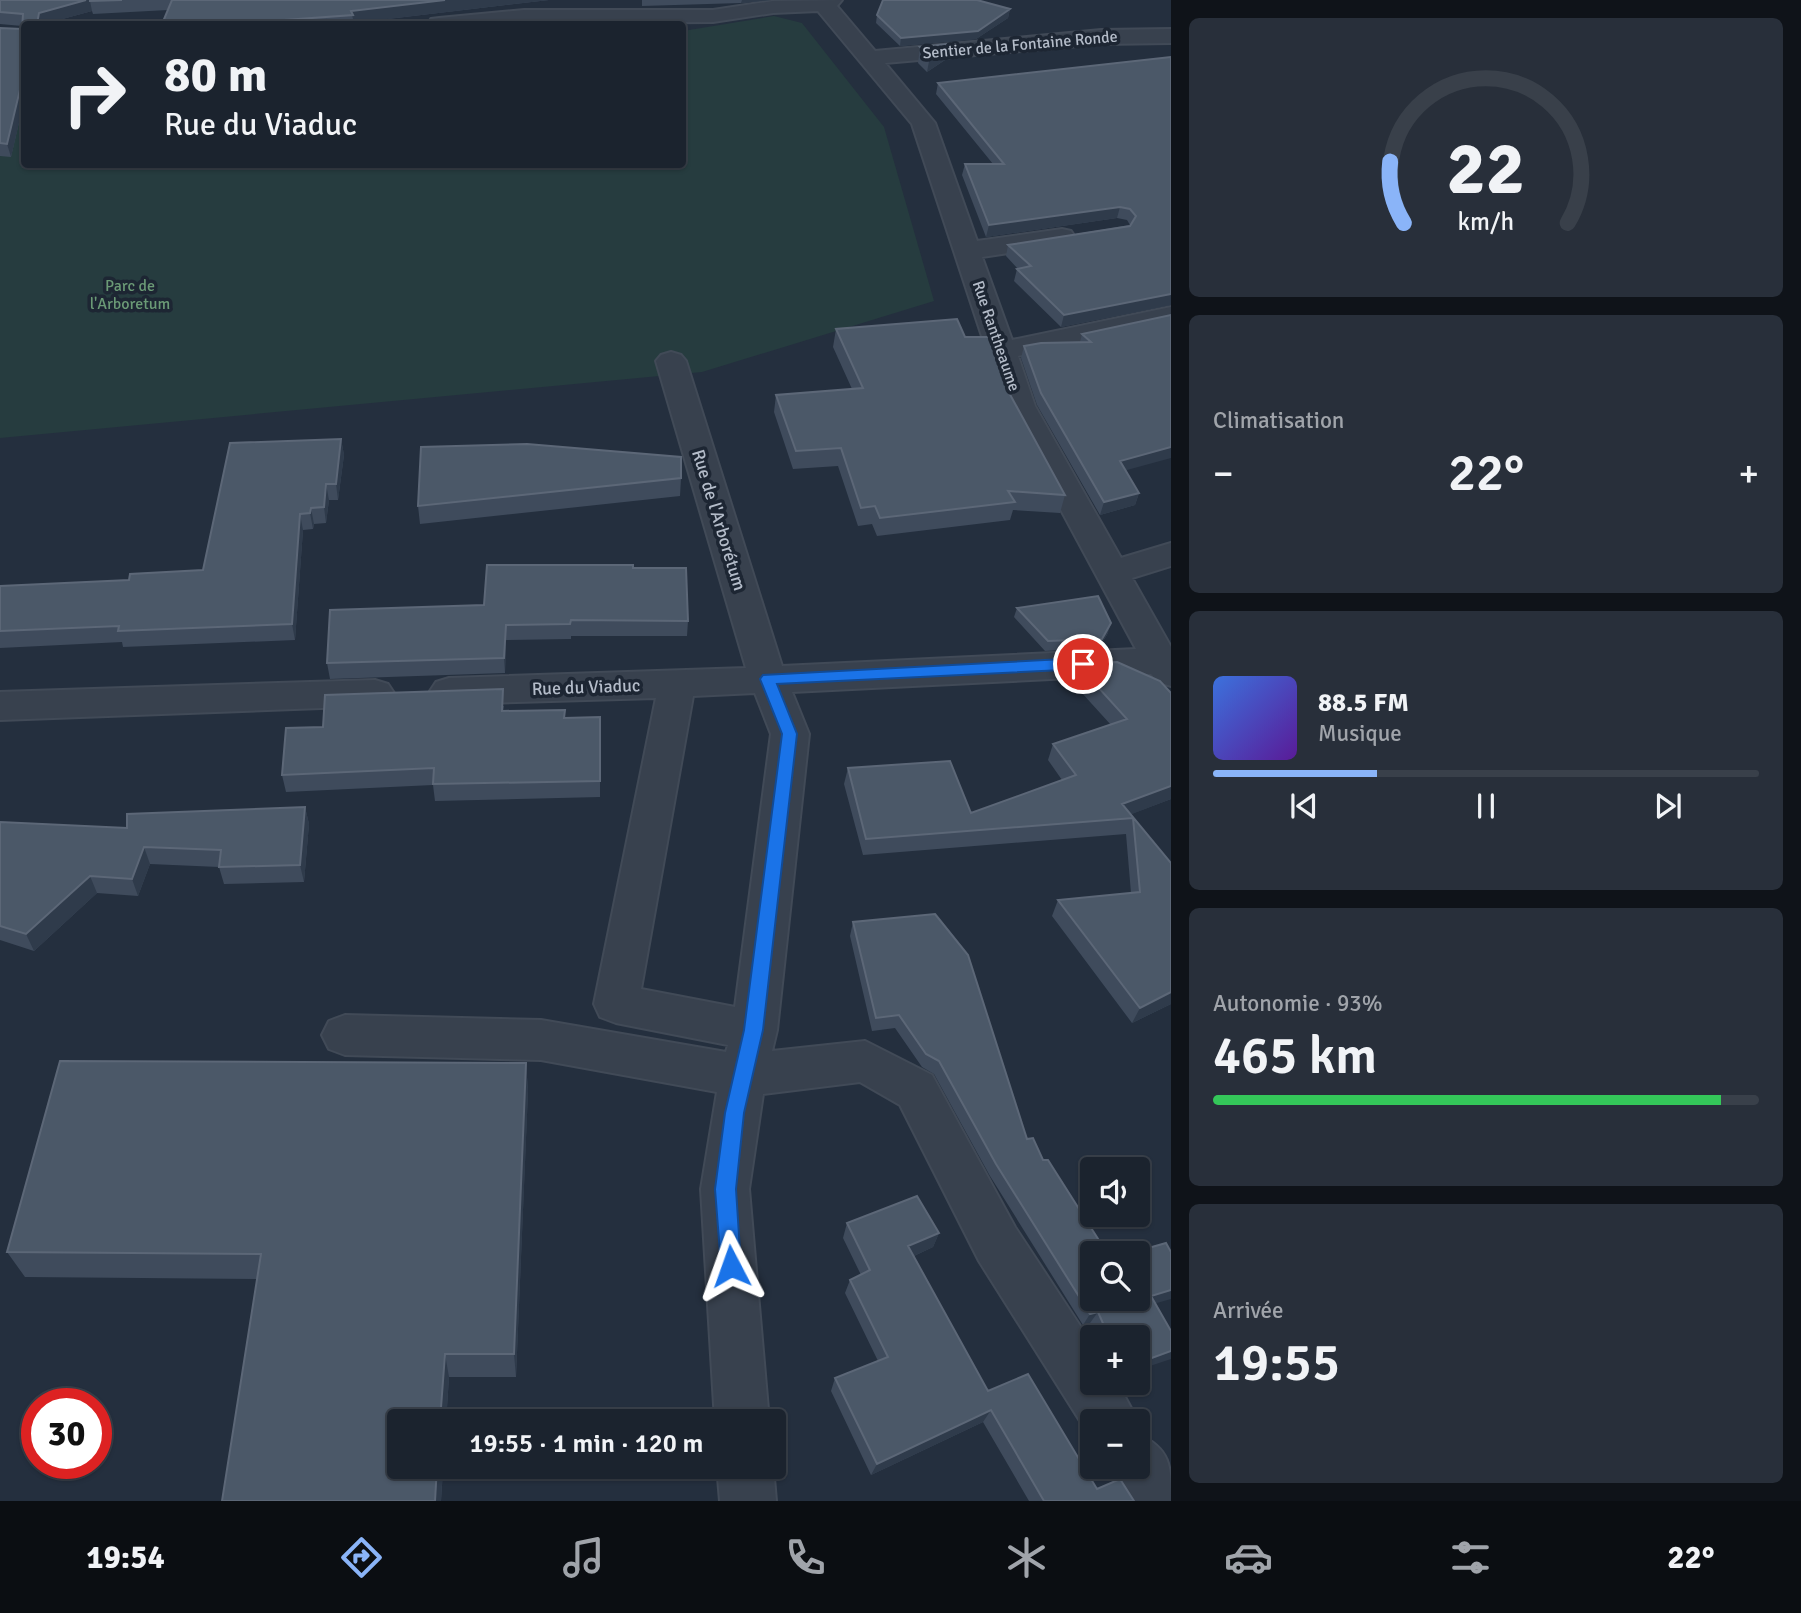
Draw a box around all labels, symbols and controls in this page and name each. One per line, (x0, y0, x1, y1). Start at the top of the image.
street label: Sentier de la Fontaine Ronde (922, 27, 1118, 63)
text: 80 m (164, 45, 267, 105)
icon: right (49, 49, 140, 140)
text: Rue du Viaduc (164, 105, 357, 144)
text: 22 (1447, 126, 1525, 215)
text: km/h (1458, 206, 1514, 237)
park label: Parc de l'Arboretum (90, 276, 170, 314)
street label: Rue Rantheaume (968, 278, 1024, 394)
text: Climatisation (1213, 406, 1344, 435)
text: 22° (1448, 441, 1524, 505)
street label: Rue de l'Arborétum (687, 447, 751, 593)
text: − (1213, 450, 1234, 497)
text: + (1738, 450, 1759, 497)
pin (1053, 634, 1113, 694)
icon: arrive (1064, 645, 1102, 683)
street label: Rue du Viaduc (531, 674, 641, 700)
text: 88.5 FM (1318, 687, 1409, 719)
text: Musique (1318, 719, 1402, 748)
icon: previous (1285, 787, 1323, 825)
icon: pause (1467, 787, 1505, 825)
icon: next (1649, 787, 1687, 825)
text: Autonomie · 93% (1213, 989, 1383, 1018)
text: 465 km (1213, 1024, 1377, 1088)
map controls (1080, 1157, 1150, 1479)
button: sound (1080, 1157, 1150, 1227)
position arrow (694, 1229, 768, 1303)
button: search (1080, 1241, 1150, 1311)
text: Arrivée (1213, 1296, 1284, 1325)
button: + (1080, 1325, 1150, 1395)
text: 19:55 (1213, 1331, 1340, 1395)
speed limit sign: 30 (21, 1388, 112, 1479)
button: − (1080, 1409, 1150, 1479)
text: 19:55 · 1 min · 120 m (470, 1428, 703, 1460)
icon: directions (337, 1533, 386, 1582)
icon: music (559, 1533, 608, 1582)
icon: phone (781, 1533, 830, 1582)
icon: climate (1002, 1533, 1051, 1582)
icon: car (1224, 1533, 1273, 1582)
icon: filters (1446, 1533, 1495, 1582)
text: 19:54 (86, 1538, 165, 1577)
text: 22° (1667, 1538, 1715, 1577)

